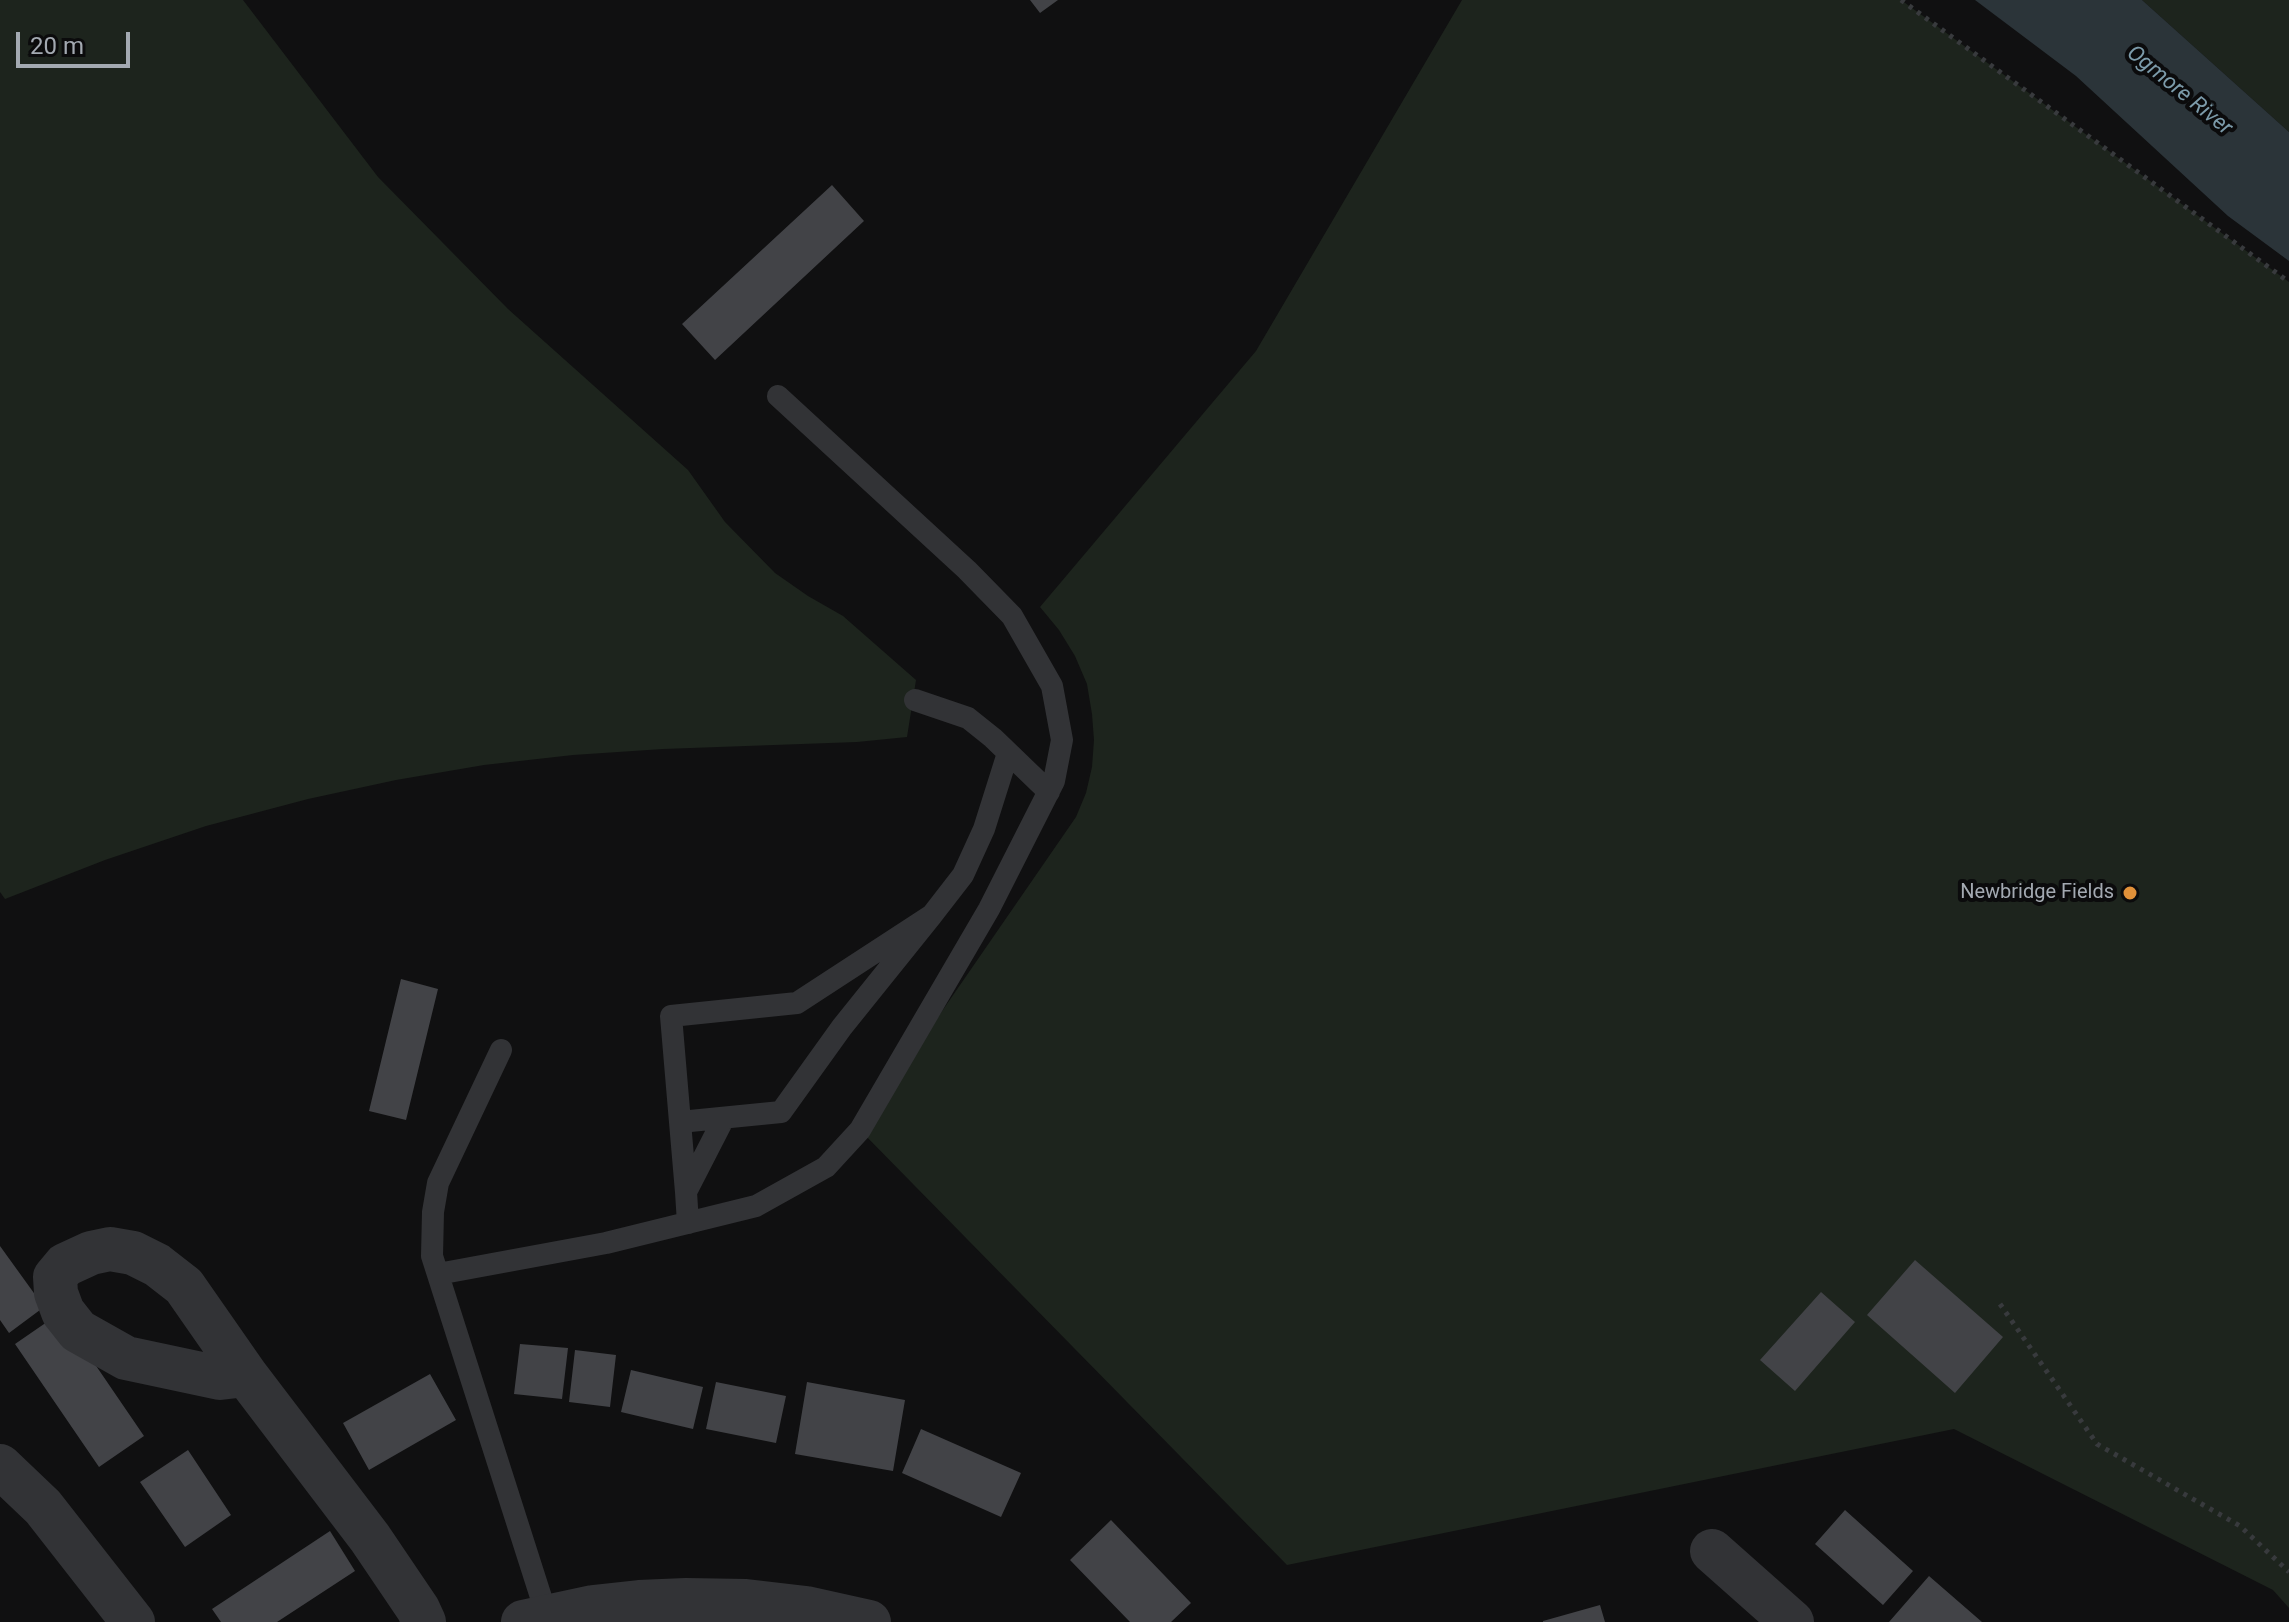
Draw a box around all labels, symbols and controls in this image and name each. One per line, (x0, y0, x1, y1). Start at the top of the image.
scale bar (20, 16, 134, 66)
text: 20 m (30, 32, 84, 60)
water label: Ogmore River (2121, 40, 2237, 142)
place label: Newbridge Fields (1960, 881, 2114, 905)
marker: Newbridge Fields (2121, 884, 2139, 902)

